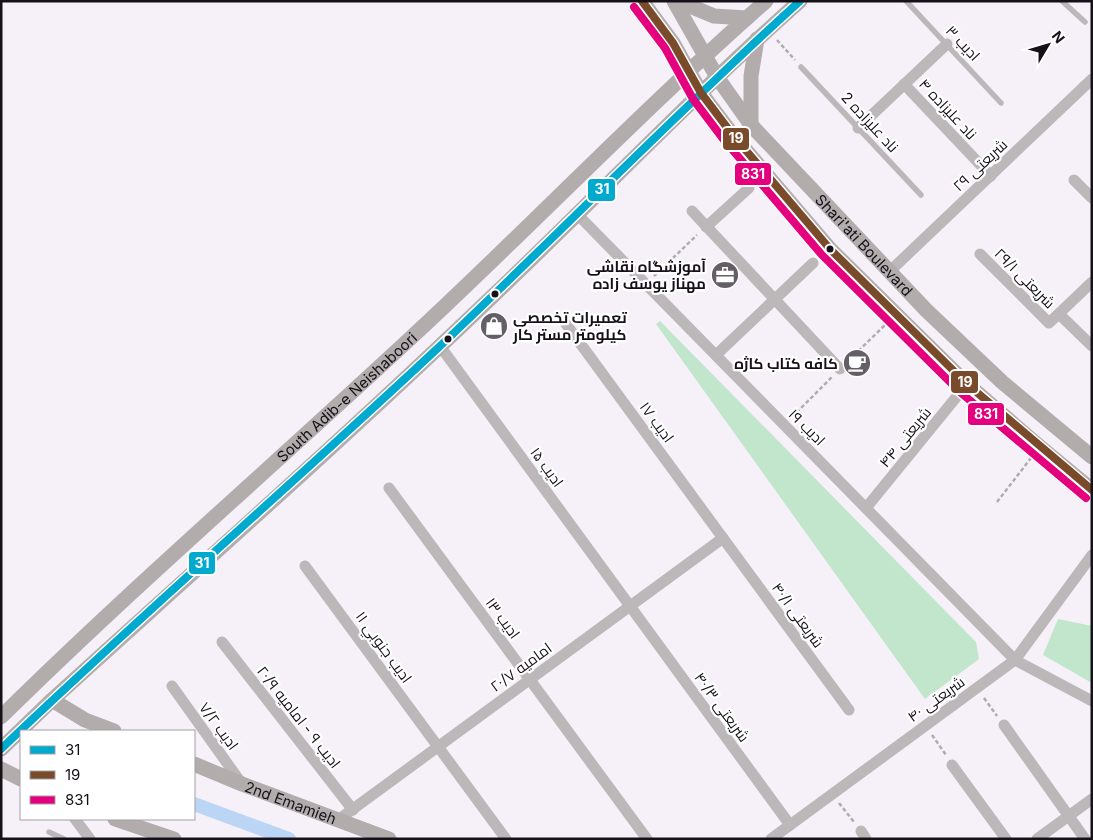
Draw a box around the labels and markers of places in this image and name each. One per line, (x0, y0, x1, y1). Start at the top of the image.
unlabelled marker (825, 244, 835, 254)
place label: آموزشگاه نقاشی مهناز یوسف زاده (587, 257, 706, 293)
office icon: آموزشگاه نقاشی مهناز یوسف زاده (710, 260, 740, 290)
unlabelled marker (490, 289, 500, 299)
place label: تعمیرات تخصصی کیلومتر مستر کار (512, 308, 627, 344)
shop icon: تعمیرات تخصصی کیلومتر مستر کار (479, 311, 509, 341)
unlabelled marker (443, 334, 453, 344)
cafe icon: کافه کتاب کاژه (842, 348, 872, 378)
place label: کافه کتاب کاژه (734, 354, 838, 373)

